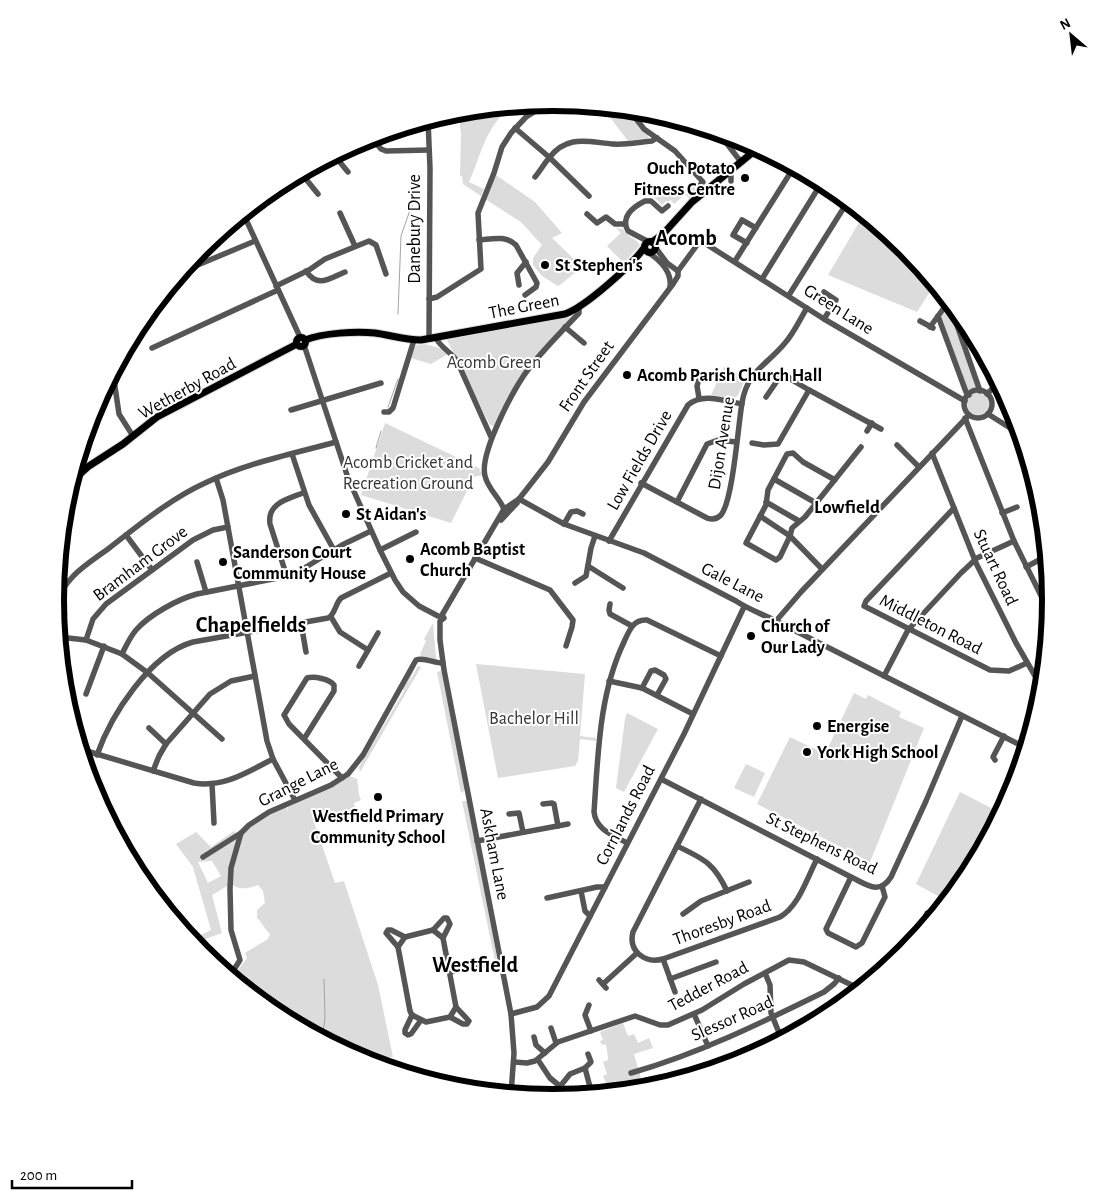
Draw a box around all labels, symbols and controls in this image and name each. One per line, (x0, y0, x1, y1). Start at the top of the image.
north arrow (1046, 10, 1096, 60)
text: N (1058, 16, 1073, 33)
place label: Ouch Potato Fitness Centre (634, 160, 735, 199)
marker: Ouch Potato Fitness Centre (739, 172, 751, 184)
street label: Danebury Drive (406, 174, 424, 284)
district label: Acomb (655, 227, 717, 249)
place label: St Stephen's (555, 257, 643, 275)
marker: St Stephen's (539, 259, 551, 271)
street label: Green Lane (800, 281, 876, 338)
street label: The Green (487, 291, 561, 323)
street label: Front Street (556, 338, 618, 415)
park label: Acomb Green (447, 354, 541, 372)
street label: Wetherby Road (136, 355, 239, 423)
place label: Acomb Parish Church Hall (637, 367, 822, 385)
marker: Acomb Parish Church Hall (621, 369, 633, 381)
street label: Dijon Avenue (706, 395, 738, 491)
street label: Low Fields Drive (604, 407, 676, 514)
park label: Acomb Cricket and Recreation Ground (343, 454, 473, 493)
district label: Lowfield (814, 498, 880, 517)
place label: St Aidan's (356, 506, 426, 524)
marker: St Aidan's (340, 508, 352, 520)
street label: Bramham Grove (90, 523, 191, 605)
street label: Stuart Road (970, 527, 1021, 608)
place label: Acomb Baptist Church (420, 541, 525, 580)
place label: Sanderson Court Community House (233, 544, 366, 583)
marker: Acomb Baptist Church (404, 553, 416, 565)
marker: Sanderson Court Community House (217, 556, 229, 568)
street label: Gale Lane (698, 559, 767, 606)
street label: Middleton Road (876, 591, 985, 658)
district label: Chapelfields (196, 614, 306, 636)
place label: Church of Our Lady (761, 618, 831, 657)
marker: Church of Our Lady (745, 630, 757, 642)
park label: Bachelor Hill (489, 710, 579, 728)
place label: Energise (827, 718, 889, 736)
marker: Energise (811, 720, 823, 732)
place label: York High School (817, 744, 939, 762)
marker: York High School (801, 746, 813, 758)
street label: Grange Lane (256, 755, 341, 811)
street label: Cornlands Road (593, 763, 659, 868)
marker: Westfield Primary Community School (372, 791, 384, 803)
street label: Askham Lane (476, 807, 512, 902)
place label: Westfield Primary Community School (311, 808, 445, 847)
street label: St Stephens Road (763, 809, 880, 879)
street label: Thoresby Road (671, 897, 774, 949)
district label: Westfield (432, 954, 518, 976)
street label: Tedder Road (666, 958, 751, 1015)
street label: Slessor Road (689, 993, 776, 1045)
scale bar (12, 1158, 132, 1190)
text: 200 m (20, 1168, 57, 1183)

